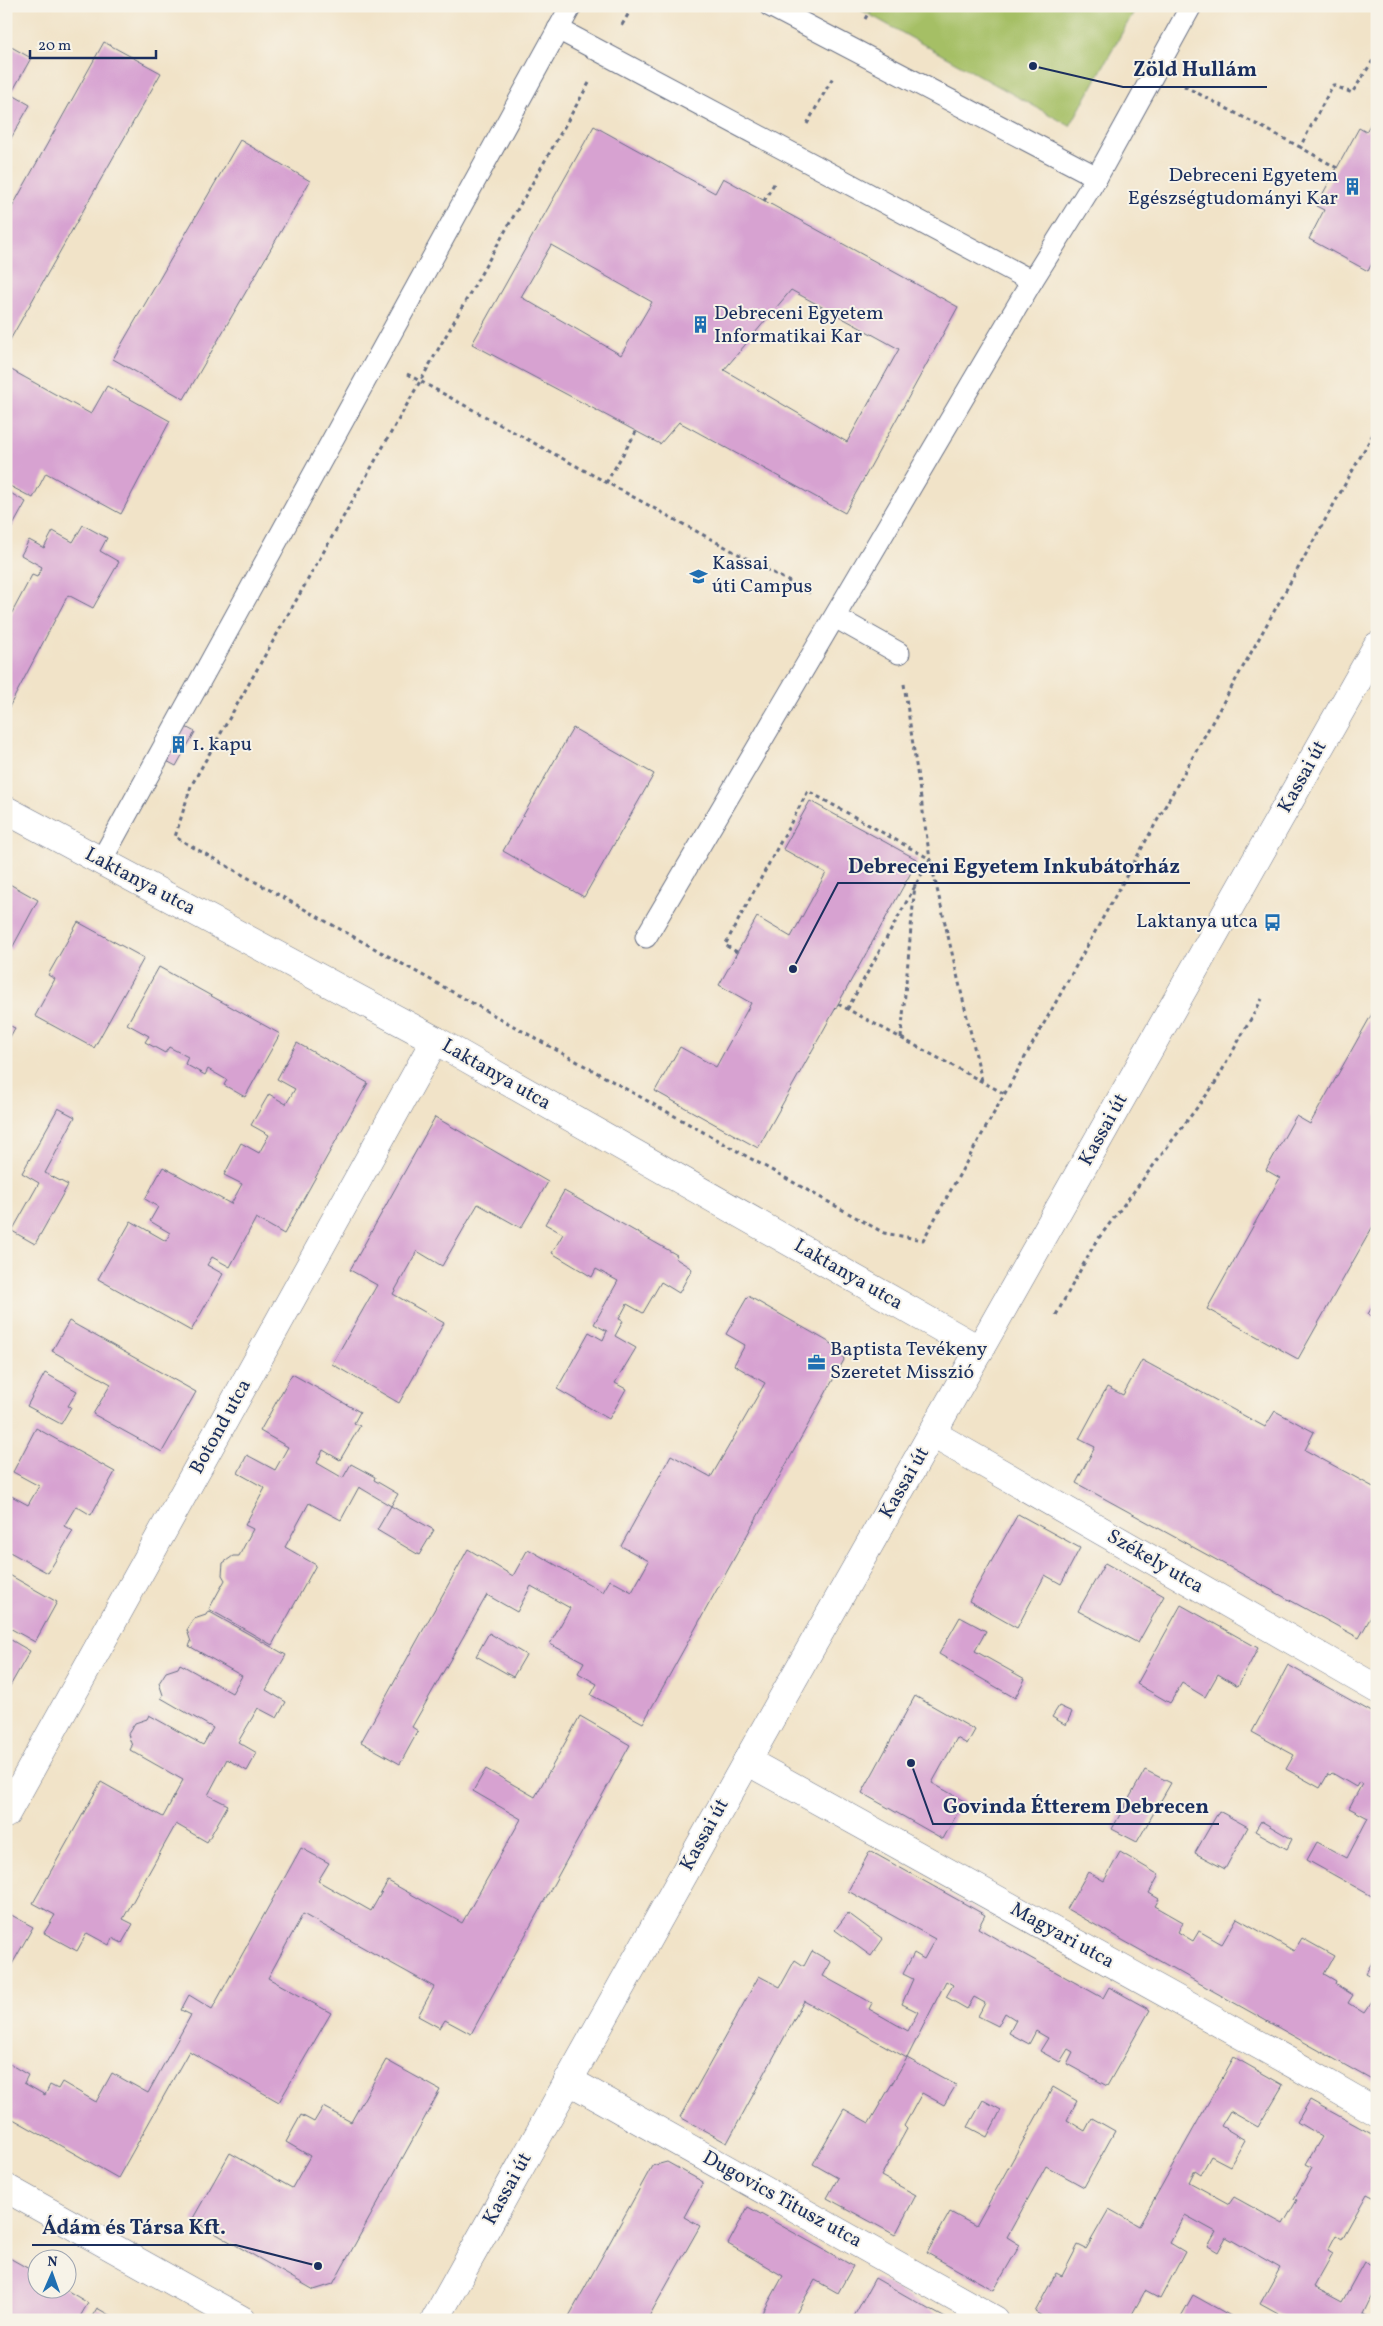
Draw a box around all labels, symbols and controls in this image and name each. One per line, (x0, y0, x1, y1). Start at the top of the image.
scale bar (30, 28, 156, 60)
text: 20 m (38, 36, 71, 57)
callout: Zöld Hullám (1123, 51, 1267, 87)
text: Zöld Hullám (1133, 56, 1257, 85)
place label: Debreceni Egyetem Egészségtudományi Kar (1128, 162, 1338, 213)
building icon: Debreceni Egyetem Egészségtudományi Kar (1342, 177, 1362, 197)
place label: Debreceni Egyetem Informatikai Kar (714, 300, 884, 351)
building icon: Debreceni Egyetem Informatikai Kar (690, 315, 710, 335)
place label: Kassai úti Campus (712, 550, 812, 601)
school or university icon: Kassai úti Campus (688, 566, 708, 586)
place label: 1. kapu (192, 731, 252, 759)
building icon: 1. kapu (168, 735, 188, 755)
street label: Kassai út (1272, 736, 1334, 818)
street label: Laktanya utca (80, 841, 200, 923)
callout: Debreceni Egyetem Inkubátorház (838, 847, 1190, 883)
text: Debreceni Egyetem Inkubátorház (848, 853, 1180, 882)
place label: Laktanya utca (1136, 908, 1258, 936)
bus stop icon: Laktanya utca (1262, 912, 1282, 932)
street label: Laktanya utca (436, 1032, 556, 1118)
street label: Kassai út (1073, 1089, 1135, 1171)
street label: Laktanya utca (788, 1232, 908, 1318)
place label: Baptista Tevékeny Szeretet Misszió (830, 1336, 987, 1387)
office icon: Baptista Tevékeny Szeretet Misszió (806, 1352, 826, 1372)
street label: Botond utca (183, 1374, 259, 1480)
street label: Kassai út (873, 1442, 937, 1524)
street label: Székely utca (1101, 1523, 1209, 1601)
callout: Govinda Étterem Debrecen (933, 1788, 1219, 1824)
text: Govinda Étterem Debrecen (943, 1793, 1209, 1822)
street label: Kassai út (674, 1794, 736, 1876)
street label: Magyari utca (1005, 1896, 1119, 1976)
street label: Dugovics Titusz utca (697, 2144, 867, 2256)
street label: Kassai út (477, 2148, 539, 2230)
callout: Ádám és Társa Kft. (32, 2209, 236, 2245)
text: Ádám és Társa Kft. (42, 2214, 226, 2243)
north arrow (28, 2248, 78, 2298)
text: N (47, 2253, 58, 2272)

